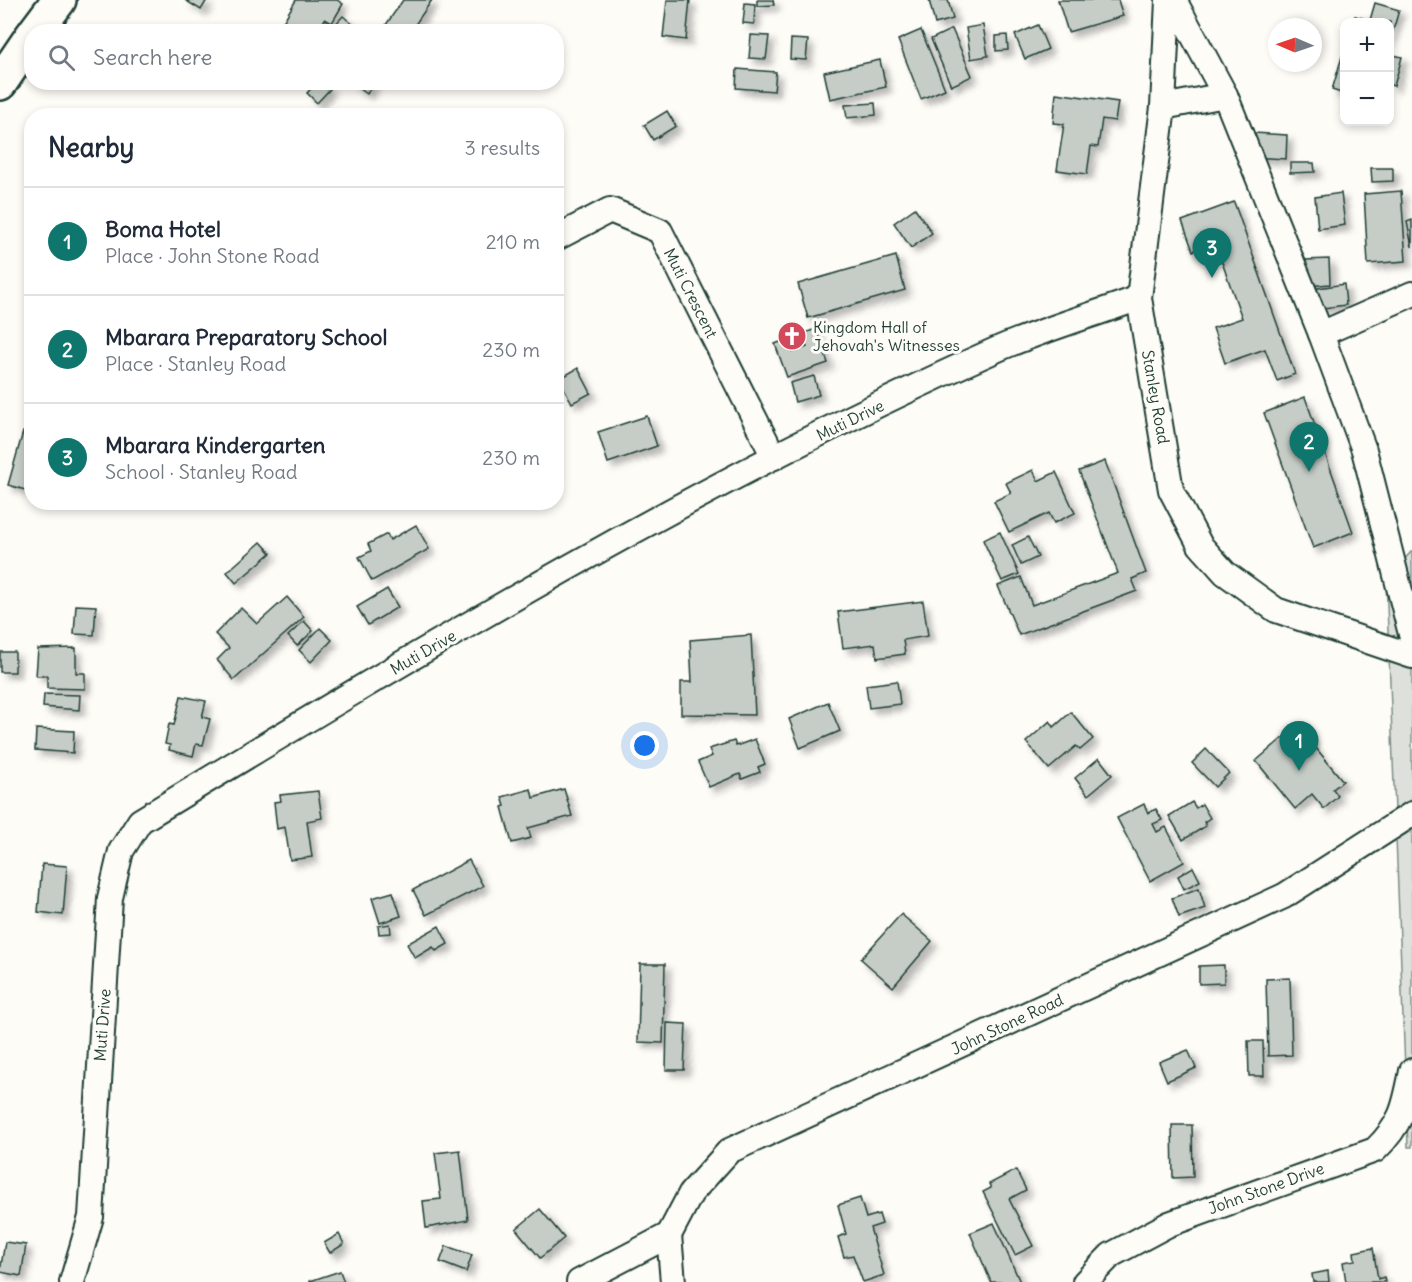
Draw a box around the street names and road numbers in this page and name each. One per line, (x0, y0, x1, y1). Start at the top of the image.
street label: Muti Crescent (660, 245, 723, 342)
street label: Stanley Road (1138, 348, 1174, 446)
street label: Muti Drive (813, 395, 887, 445)
street label: Muti Drive (386, 625, 460, 679)
street label: Muti Drive (89, 988, 115, 1062)
street label: John Stone Road (948, 989, 1066, 1059)
street label: John Stone Drive (1205, 1158, 1327, 1218)

